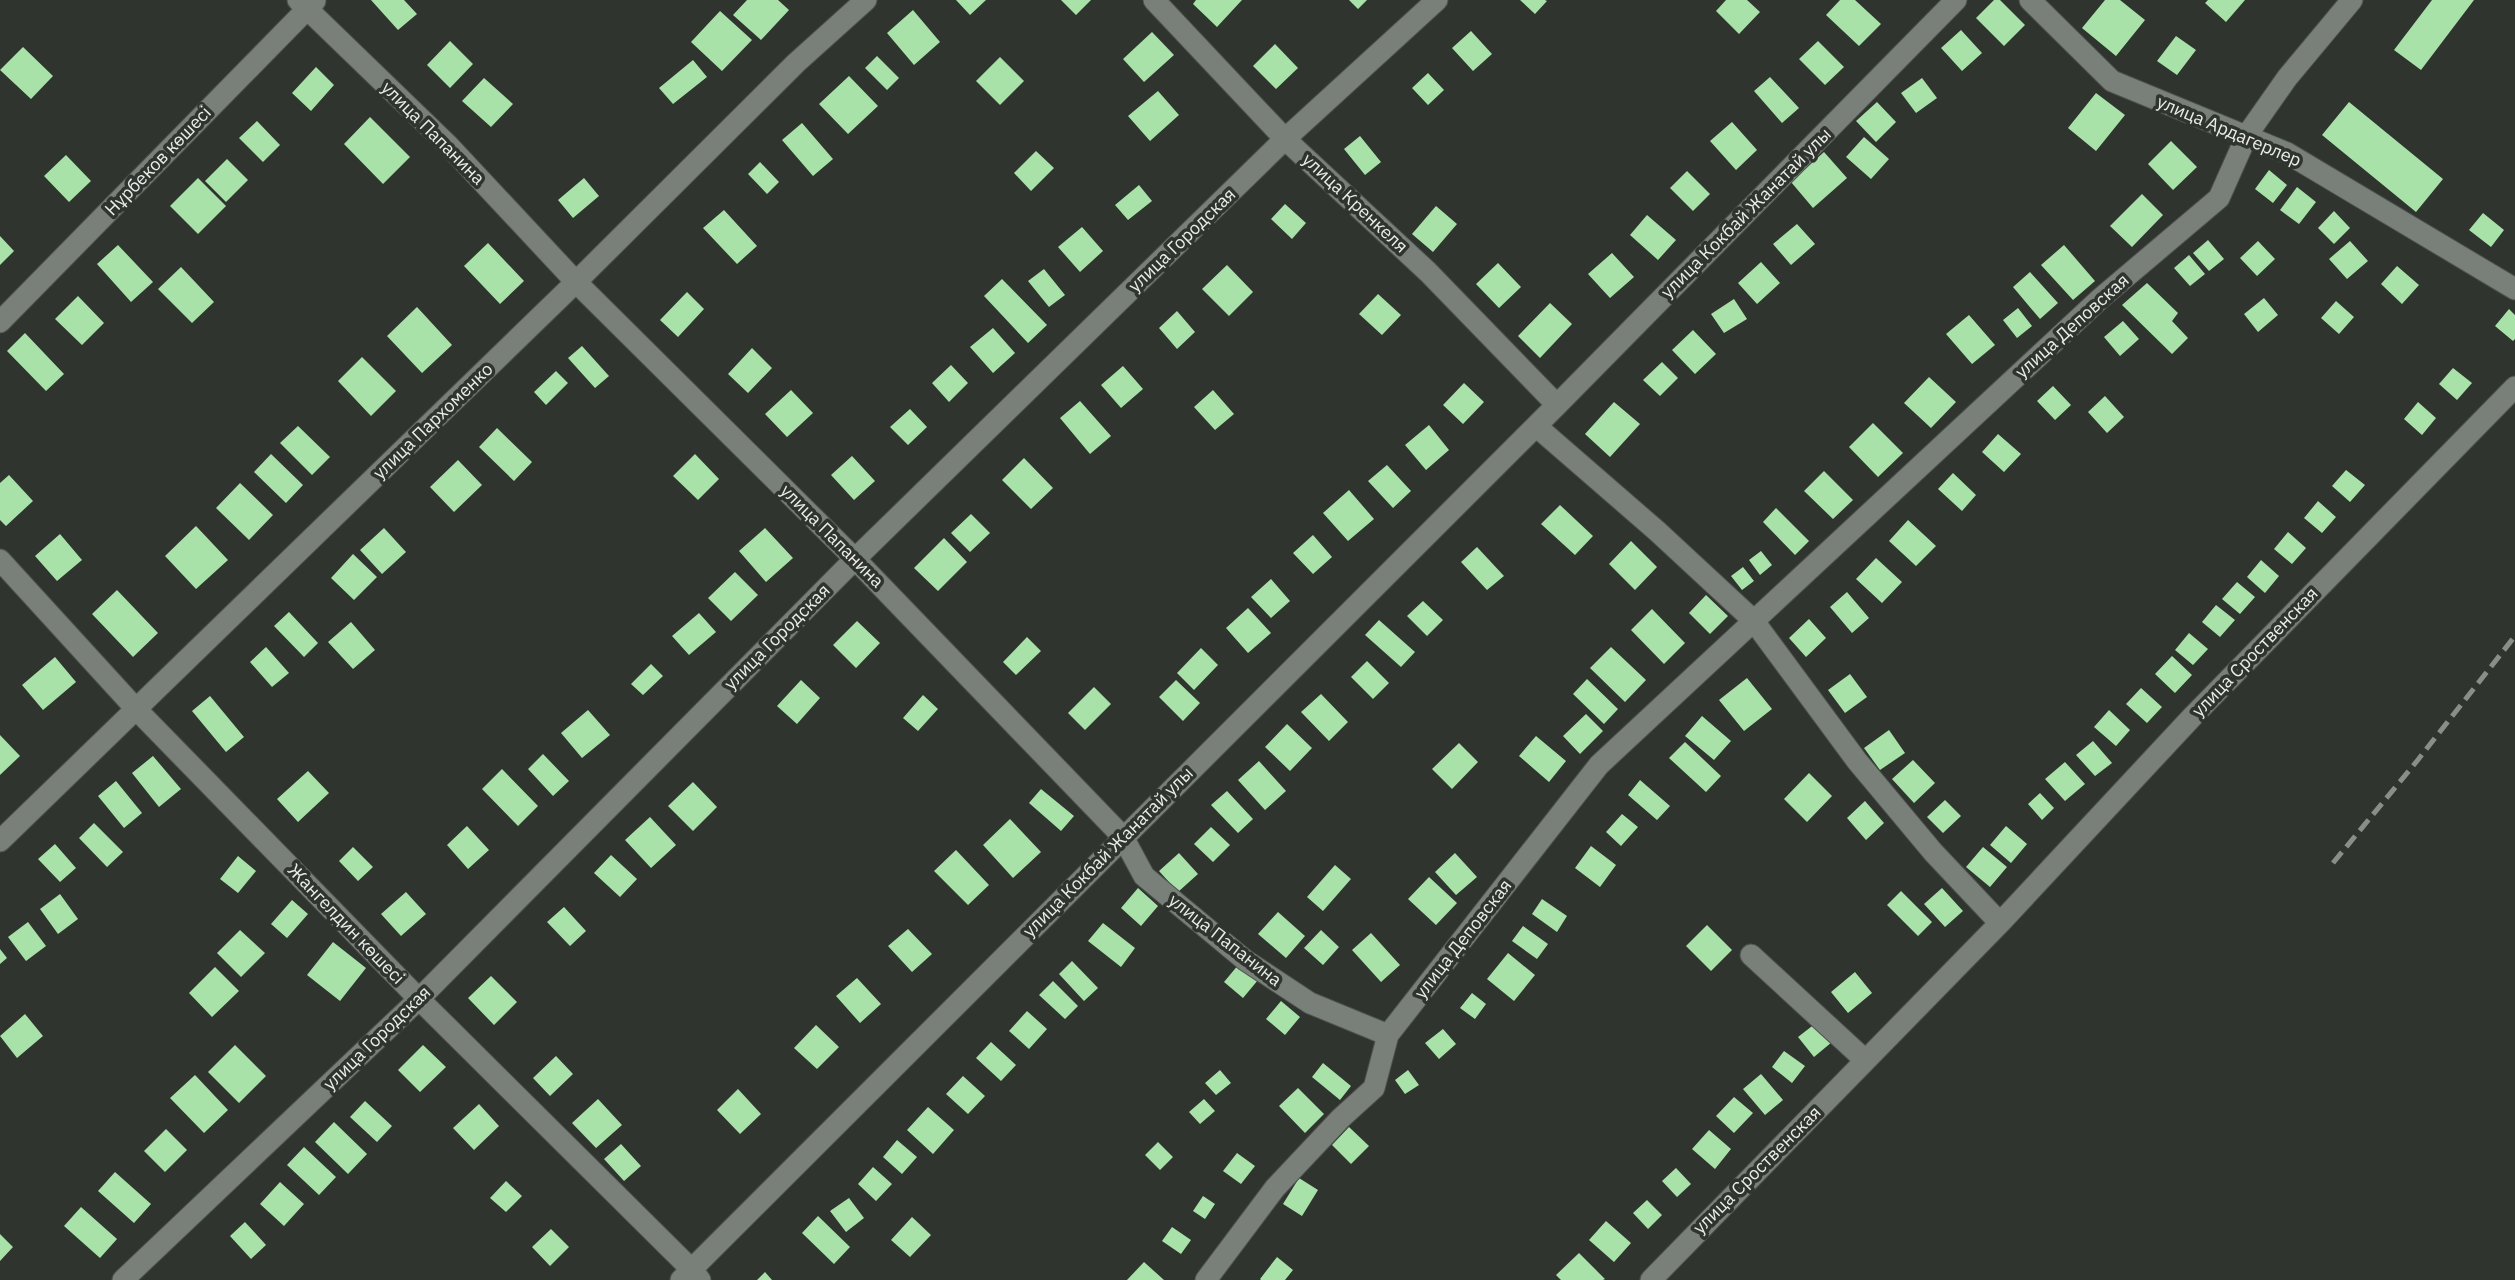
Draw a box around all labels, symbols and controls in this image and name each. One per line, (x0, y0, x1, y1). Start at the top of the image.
street label: улица Папанина (377, 76, 490, 190)
street label: улица Ардагерлер (2154, 90, 2305, 171)
street label: Нұрбеков көшесі (99, 101, 216, 220)
street label: улица Кокбай Жанатай улы (1656, 123, 1836, 303)
street label: улица Кренкеля (1298, 148, 1413, 258)
street label: улица Городская (1123, 183, 1240, 297)
street label: улица Деповская (2010, 268, 2133, 383)
street label: улица Пархоменко (368, 357, 498, 484)
street label: улица Папанина (776, 479, 889, 593)
street label: улица Городская (719, 579, 834, 694)
street label: улица Сроственская (2187, 582, 2323, 721)
street label: улица Кокбай Жанатай улы (1018, 762, 1198, 942)
street label: Жангелдин көшесі (283, 859, 410, 989)
street label: улица Деповская (1409, 874, 1516, 1003)
street label: улица Папанина (1164, 888, 1287, 991)
street label: улица Городская (318, 981, 435, 1095)
street label: улица Сроственская (1688, 1101, 1826, 1239)

